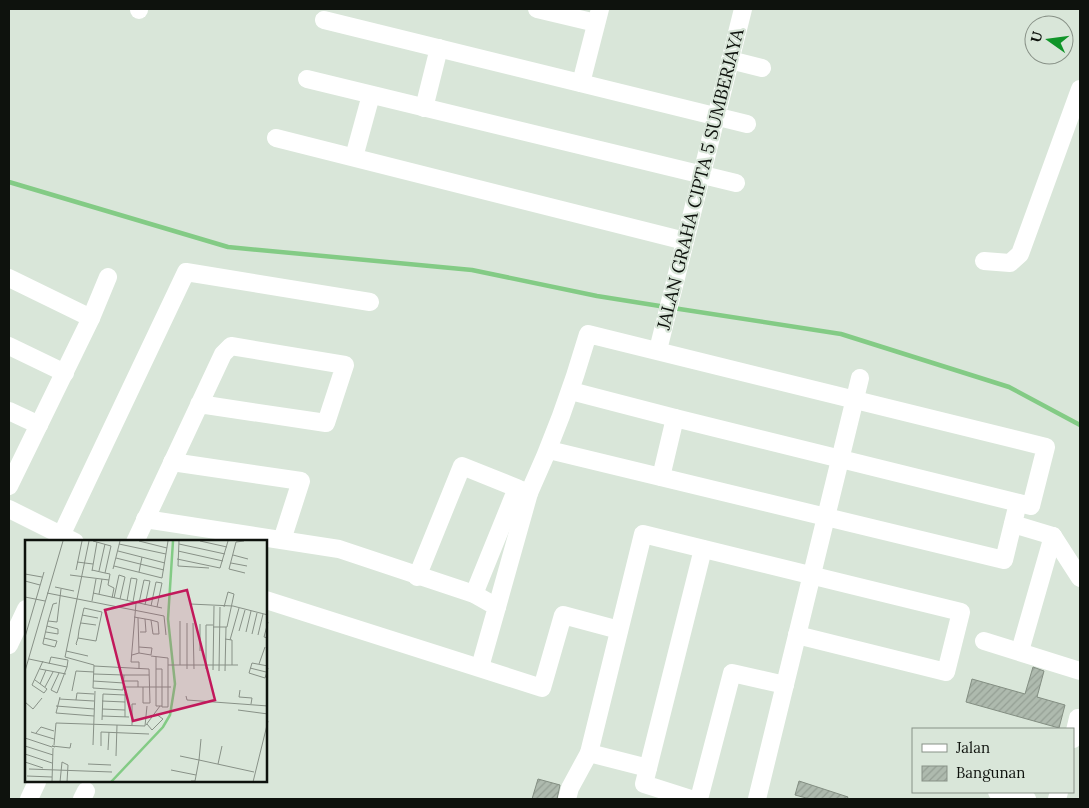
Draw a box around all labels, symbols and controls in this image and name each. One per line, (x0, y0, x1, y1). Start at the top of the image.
north arrow (1024, 15, 1074, 65)
street label: JALAN GRAHA CIPTA 5 SUMBERJAYA (651, 25, 749, 333)
text: U (1026, 29, 1046, 44)
inset map (25, 540, 268, 783)
legend (912, 728, 1074, 793)
text: Jalan (955, 738, 990, 757)
text: Bangunan (956, 763, 1025, 782)

